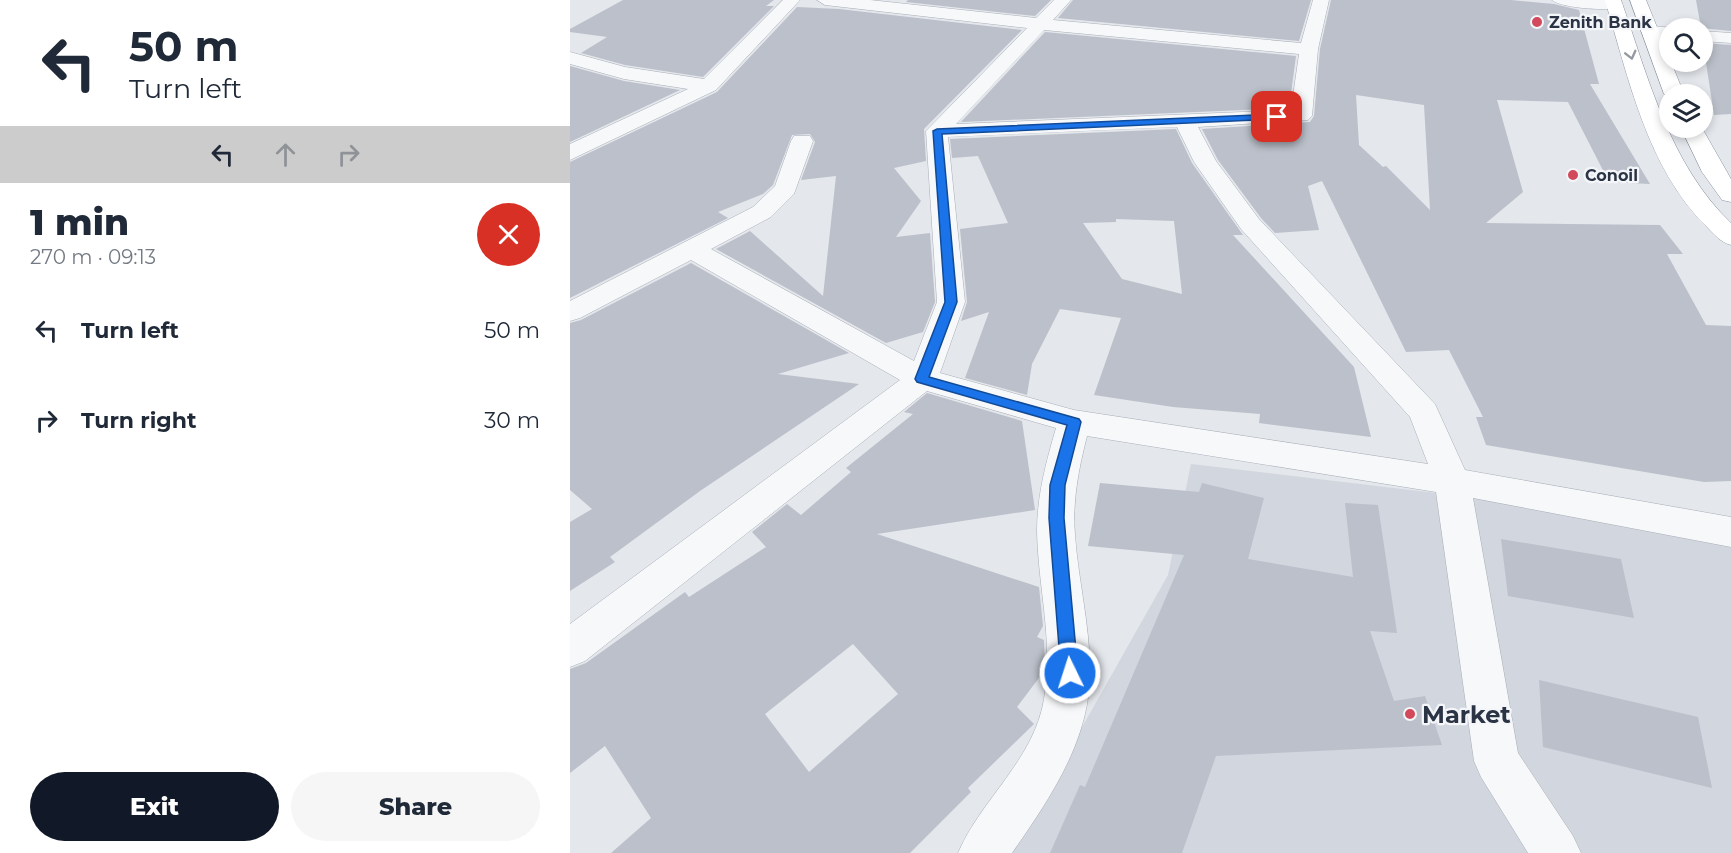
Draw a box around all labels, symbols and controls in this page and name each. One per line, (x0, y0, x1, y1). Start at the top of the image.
place label: Zenith Bank (1549, 13, 1652, 32)
marker: Zenith Bank (1530, 15, 1544, 29)
map controls (1659, 18, 1713, 138)
button: search (1659, 18, 1713, 72)
text: 50 m (129, 20, 238, 72)
icon: left (30, 24, 108, 102)
one-way arrow (1624, 50, 1637, 60)
text: Turn left (129, 72, 242, 105)
button: layers (1659, 84, 1713, 138)
pin (1251, 91, 1302, 142)
icon: arrive (1260, 100, 1293, 133)
icon: left (206, 138, 239, 171)
icon: ahead (269, 138, 302, 171)
icon: right (332, 138, 365, 171)
place label: Conoil (1585, 166, 1638, 185)
marker: Conoil (1566, 168, 1580, 182)
text: 1 min (30, 200, 129, 244)
button: close (477, 203, 540, 266)
text: 270 m · 09:13 (30, 245, 156, 269)
icon: left (30, 314, 63, 347)
text: Turn left (81, 317, 179, 344)
text: 50 m (484, 317, 540, 344)
icon: right (30, 404, 63, 437)
text: Turn right (81, 407, 196, 434)
text: 30 m (484, 407, 540, 434)
position arrow (1038, 641, 1102, 705)
place label: Market (1422, 700, 1511, 729)
marker: Market (1403, 707, 1417, 721)
button: Exit (30, 772, 279, 841)
button: Share (291, 772, 540, 841)

